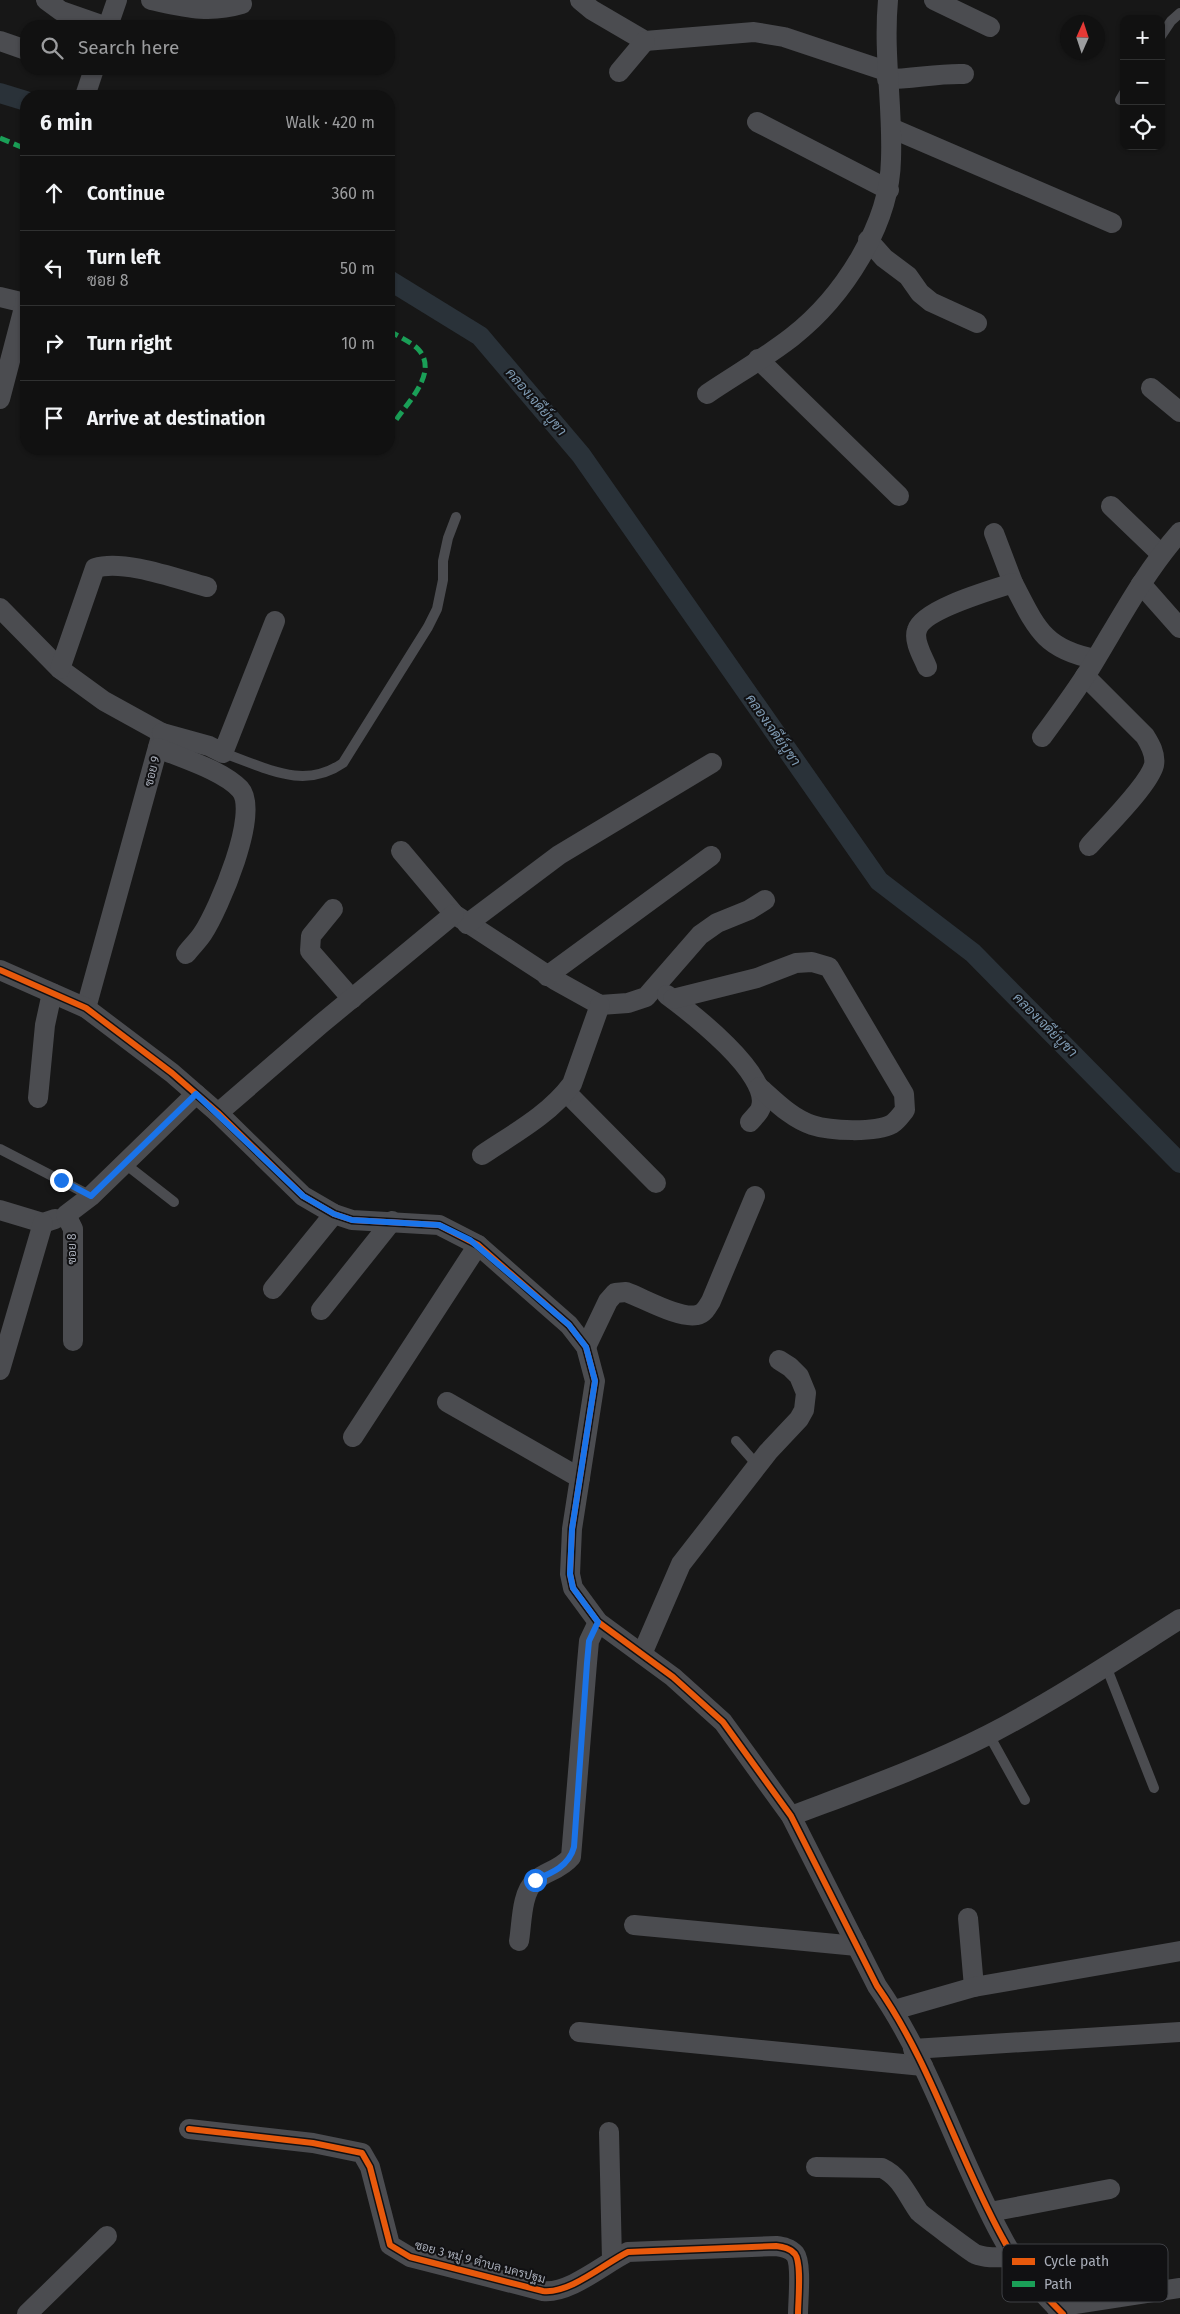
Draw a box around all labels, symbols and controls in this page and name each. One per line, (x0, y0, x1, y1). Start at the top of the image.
north arrow (1060, 15, 1105, 60)
map controls (1120, 15, 1165, 150)
button: + (1120, 15, 1165, 60)
search box (20, 20, 395, 75)
icon: search (38, 34, 66, 62)
text: Search here (78, 36, 179, 59)
button: − (1120, 60, 1165, 105)
button: locate (1120, 105, 1165, 150)
text: 6 min (40, 110, 93, 136)
text: Walk · 420 m (286, 113, 375, 132)
icon: ahead (40, 179, 68, 207)
text: Continue (87, 182, 165, 205)
text: 360 m (332, 184, 375, 203)
text: Turn left (87, 246, 161, 269)
icon: left (40, 254, 68, 282)
text: 50 m (340, 259, 375, 278)
text: ซอย 8 (87, 271, 128, 290)
icon: right (40, 329, 68, 357)
text: Turn right (87, 332, 172, 355)
text: 10 m (341, 334, 375, 353)
water label: คลองเจดีย์บูชา (501, 364, 571, 440)
icon: arrive (40, 404, 68, 432)
text: Arrive at destination (87, 407, 266, 430)
water label: คลองเจดีย์บูชา (741, 690, 805, 770)
street label: ซอย 9 (141, 754, 163, 788)
water label: คลองเจดีย์บูชา (1009, 989, 1082, 1062)
route end (50, 1169, 73, 1192)
street label: ซอย 8 (65, 1233, 79, 1265)
route start (524, 1869, 547, 1892)
street label: ซอย 3 หมู่ 9 ตำบล นครปฐม (413, 2238, 547, 2287)
legend (1002, 2244, 1168, 2302)
text: Cycle path (1044, 2253, 1109, 2270)
text: Path (1044, 2276, 1072, 2293)

